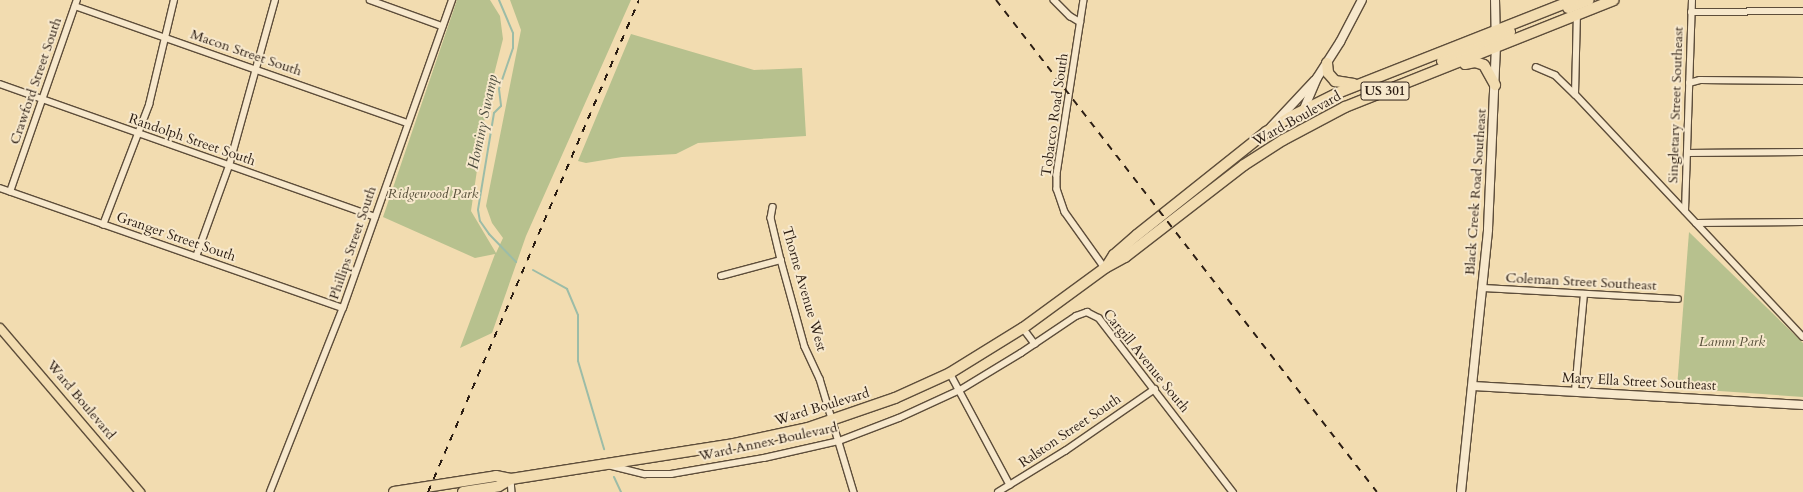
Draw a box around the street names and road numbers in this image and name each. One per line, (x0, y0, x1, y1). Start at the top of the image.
street label: Crawford Street South (6, 15, 66, 147)
street label: Macon Street South (188, 26, 304, 80)
street label: Singletary Street Southeast (1665, 26, 1687, 184)
street label: Tobacco Road South (1038, 52, 1072, 178)
road number: US 301 (1360, 80, 1410, 102)
street label: Ward Boulevard (1250, 88, 1344, 150)
street label: Black Creek Road Southeast (1462, 108, 1490, 276)
street label: Randolph Street South (126, 110, 258, 170)
street label: Phillips Street South (326, 184, 380, 302)
street label: Granger Street South (114, 209, 238, 265)
street label: Thorne Avenue West (778, 225, 830, 353)
street label: Coleman Street Southeast (1505, 270, 1657, 294)
street label: Cargill Avenue South (1099, 306, 1193, 416)
street label: Ward Boulevard (43, 357, 119, 443)
street label: Mary Ella Street Southeast (1561, 370, 1717, 394)
street label: Ward Boulevard (773, 385, 871, 429)
street label: Ralston Street South (1016, 391, 1124, 471)
street label: Ward Annex Boulevard (697, 419, 839, 465)

